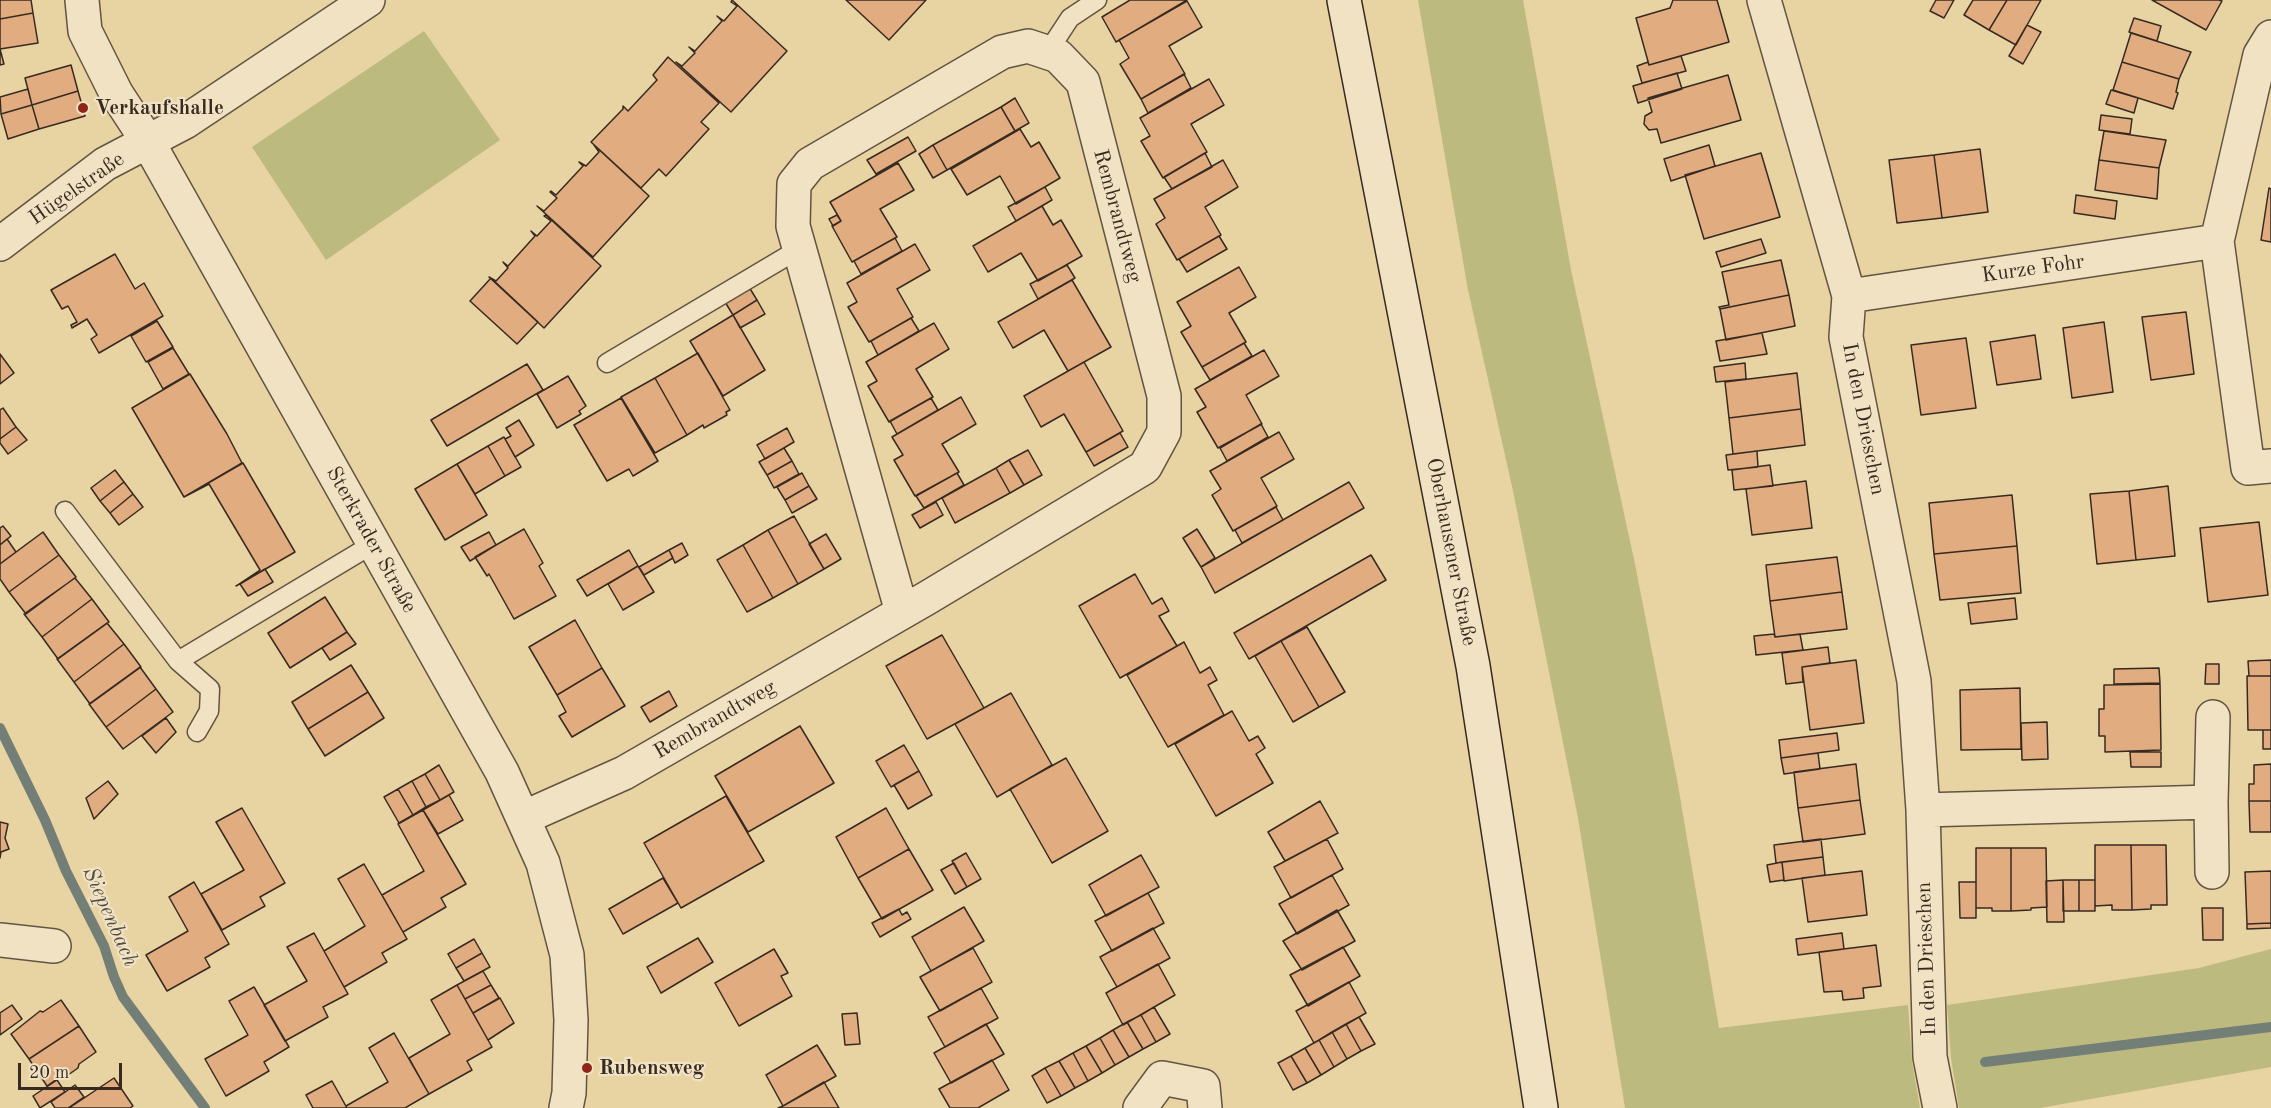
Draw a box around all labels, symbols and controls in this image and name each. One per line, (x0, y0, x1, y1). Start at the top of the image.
place label: Verkaufshalle (95, 95, 224, 121)
marker: Verkaufshalle (76, 101, 90, 115)
street label: Hügelstraße (24, 147, 130, 231)
street label: Rembrandtweg (1087, 147, 1147, 285)
street label: Kurze Fohr (1980, 249, 2086, 289)
street label: In den Drieschen (1836, 341, 1890, 497)
street label: Oberhausener Straße (1420, 456, 1482, 648)
street label: Sterkrader Straße (320, 462, 422, 618)
street label: Rembrandtweg (649, 675, 781, 765)
water label: Siepenbach (76, 863, 144, 971)
street label: In den Drieschen (1912, 881, 1942, 1037)
scale bar (21, 1051, 124, 1089)
place label: Rubensweg (599, 1055, 704, 1081)
marker: Rubensweg (580, 1061, 594, 1075)
text: 20 m (29, 1064, 69, 1082)

